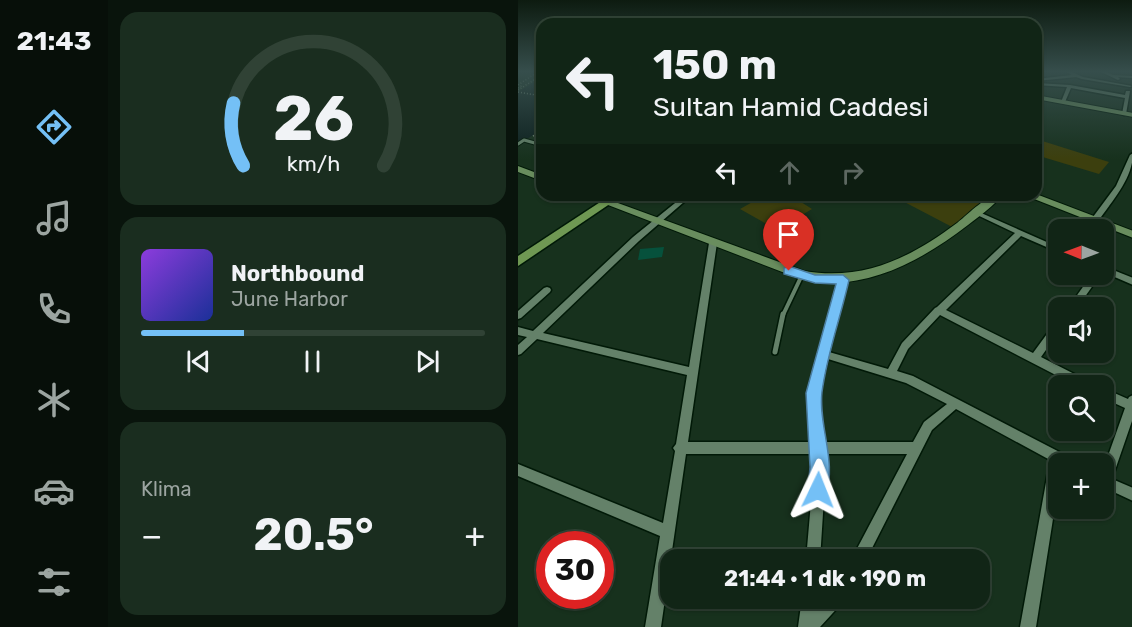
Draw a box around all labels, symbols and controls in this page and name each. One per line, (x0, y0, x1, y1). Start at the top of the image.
text: 21:43 (16, 25, 92, 57)
text: 150 m (653, 40, 777, 90)
icon: left (554, 42, 632, 120)
text: 26 (272, 82, 354, 156)
text: Sultan Hamid Caddesi (653, 91, 929, 123)
icon: directions (33, 106, 75, 148)
text: km/h (286, 151, 340, 176)
icon: left (710, 156, 743, 189)
icon: ahead (773, 156, 806, 189)
icon: right (836, 156, 869, 189)
icon: music (33, 197, 75, 239)
pin (763, 209, 814, 271)
icon: arrive (772, 218, 805, 251)
north arrow (1048, 219, 1114, 285)
map controls (1048, 219, 1114, 519)
text: Northbound (231, 260, 364, 287)
text: June Harbor (231, 287, 348, 311)
icon: phone (33, 288, 75, 330)
button: sound (1048, 297, 1114, 363)
icon: previous (182, 345, 215, 378)
icon: pause (296, 345, 329, 378)
icon: next (411, 345, 444, 378)
button: search (1048, 375, 1114, 441)
icon: climate (33, 379, 75, 421)
button: + (1048, 453, 1114, 519)
position arrow (786, 458, 850, 522)
icon: car (33, 470, 75, 512)
text: Klima (141, 477, 192, 501)
text: 20.5° (254, 508, 373, 561)
text: − (141, 516, 162, 555)
text: + (464, 516, 485, 555)
speed limit sign: 30 (536, 531, 614, 609)
icon: filters (33, 561, 75, 603)
text: 21:44 · 1 dk · 190 m (724, 565, 926, 592)

